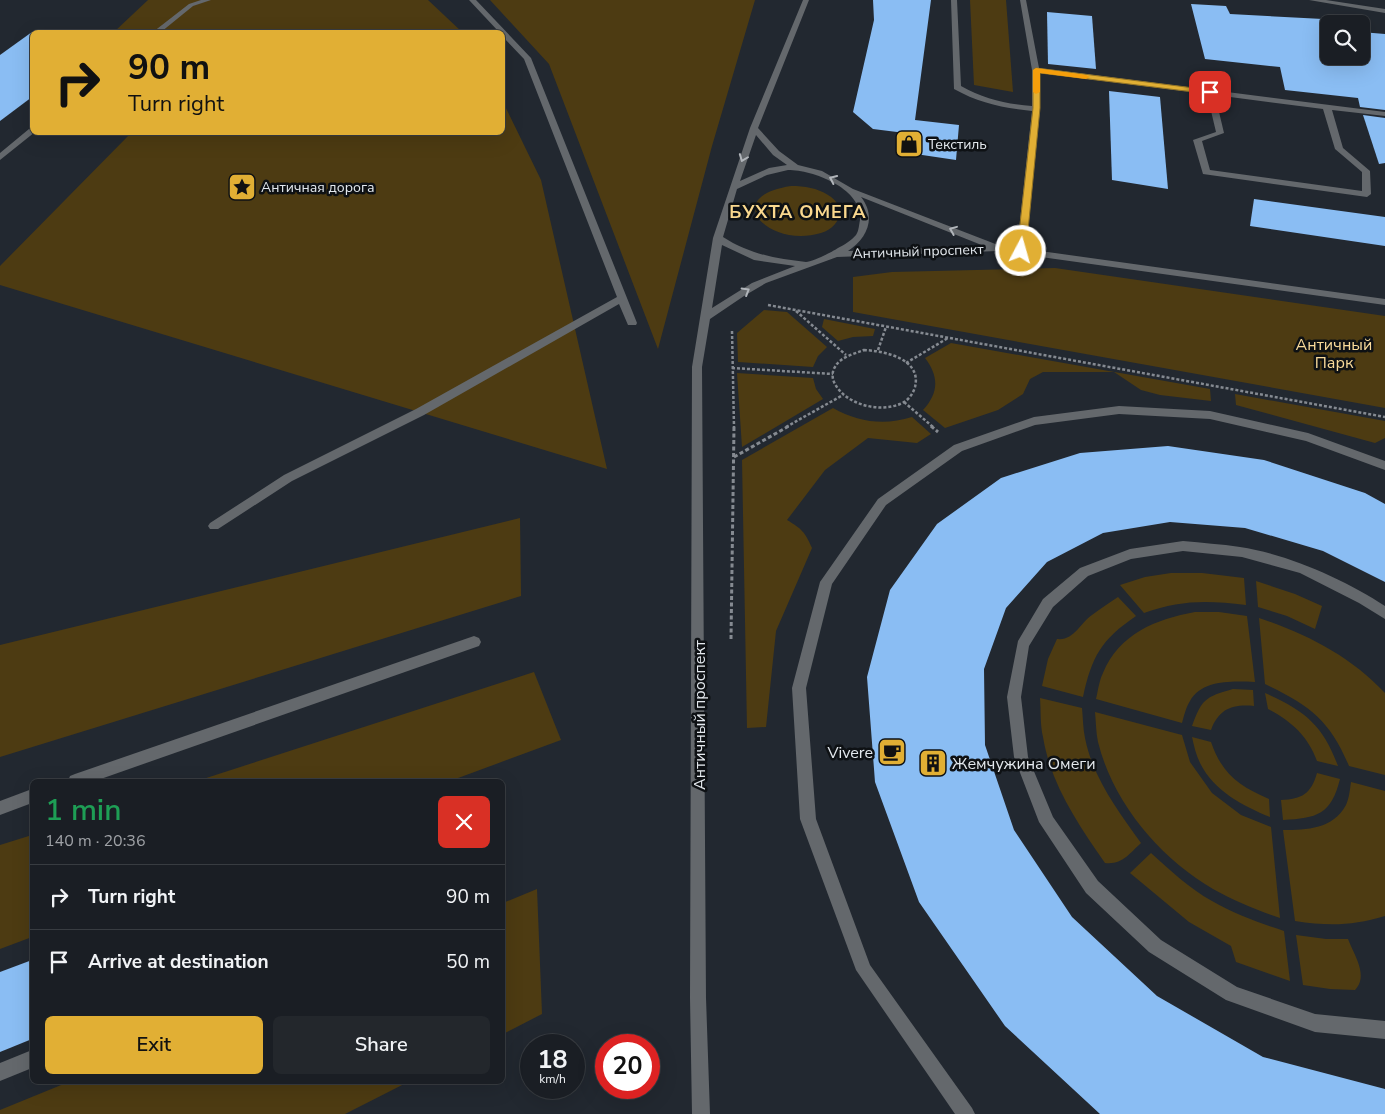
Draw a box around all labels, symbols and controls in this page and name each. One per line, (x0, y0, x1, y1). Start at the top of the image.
map controls (1320, 15, 1370, 65)
button: search (1320, 15, 1370, 65)
text: 90 m (128, 44, 210, 91)
icon: right (45, 50, 110, 115)
pin (1189, 71, 1231, 113)
icon: arrive (1196, 78, 1224, 106)
text: Turn right (128, 89, 224, 119)
shop icon: Текстиль (894, 129, 924, 159)
place label: Текстиль (928, 135, 987, 154)
one-way arrow (739, 153, 749, 161)
place icon: Античная дорога (227, 172, 257, 202)
one-way arrow (829, 175, 838, 186)
place label: Античная дорога (261, 178, 375, 197)
district label: БУХТА ОМЕГА (729, 200, 867, 224)
position arrow (994, 224, 1046, 276)
one-way arrow (949, 226, 958, 236)
street label: Античный проспект (852, 240, 985, 263)
one-way arrow (740, 288, 749, 298)
park label: Античный Парк (1296, 334, 1372, 374)
street label: Античный проспект (689, 639, 711, 790)
cafe icon: Vivere (877, 737, 907, 767)
place label: Vivere (826, 742, 873, 764)
building icon: Жемчужина Омеги (918, 748, 948, 778)
place label: Жемчужина Омеги (952, 753, 1096, 775)
text: 1 min (45, 790, 121, 831)
button: close (438, 796, 490, 848)
text: 140 m · 20:36 (45, 830, 146, 852)
icon: right (45, 883, 73, 911)
text: Turn right (88, 884, 175, 910)
text: 90 m (446, 884, 490, 910)
icon: arrive (45, 948, 73, 976)
text: Arrive at destination (88, 949, 269, 975)
text: 50 m (446, 949, 490, 975)
button: Exit (45, 1016, 263, 1074)
button: Share (273, 1016, 490, 1074)
speed limit sign: 20 (595, 1034, 660, 1099)
text: 18 (537, 1043, 568, 1077)
text: km/h (539, 1071, 566, 1087)

